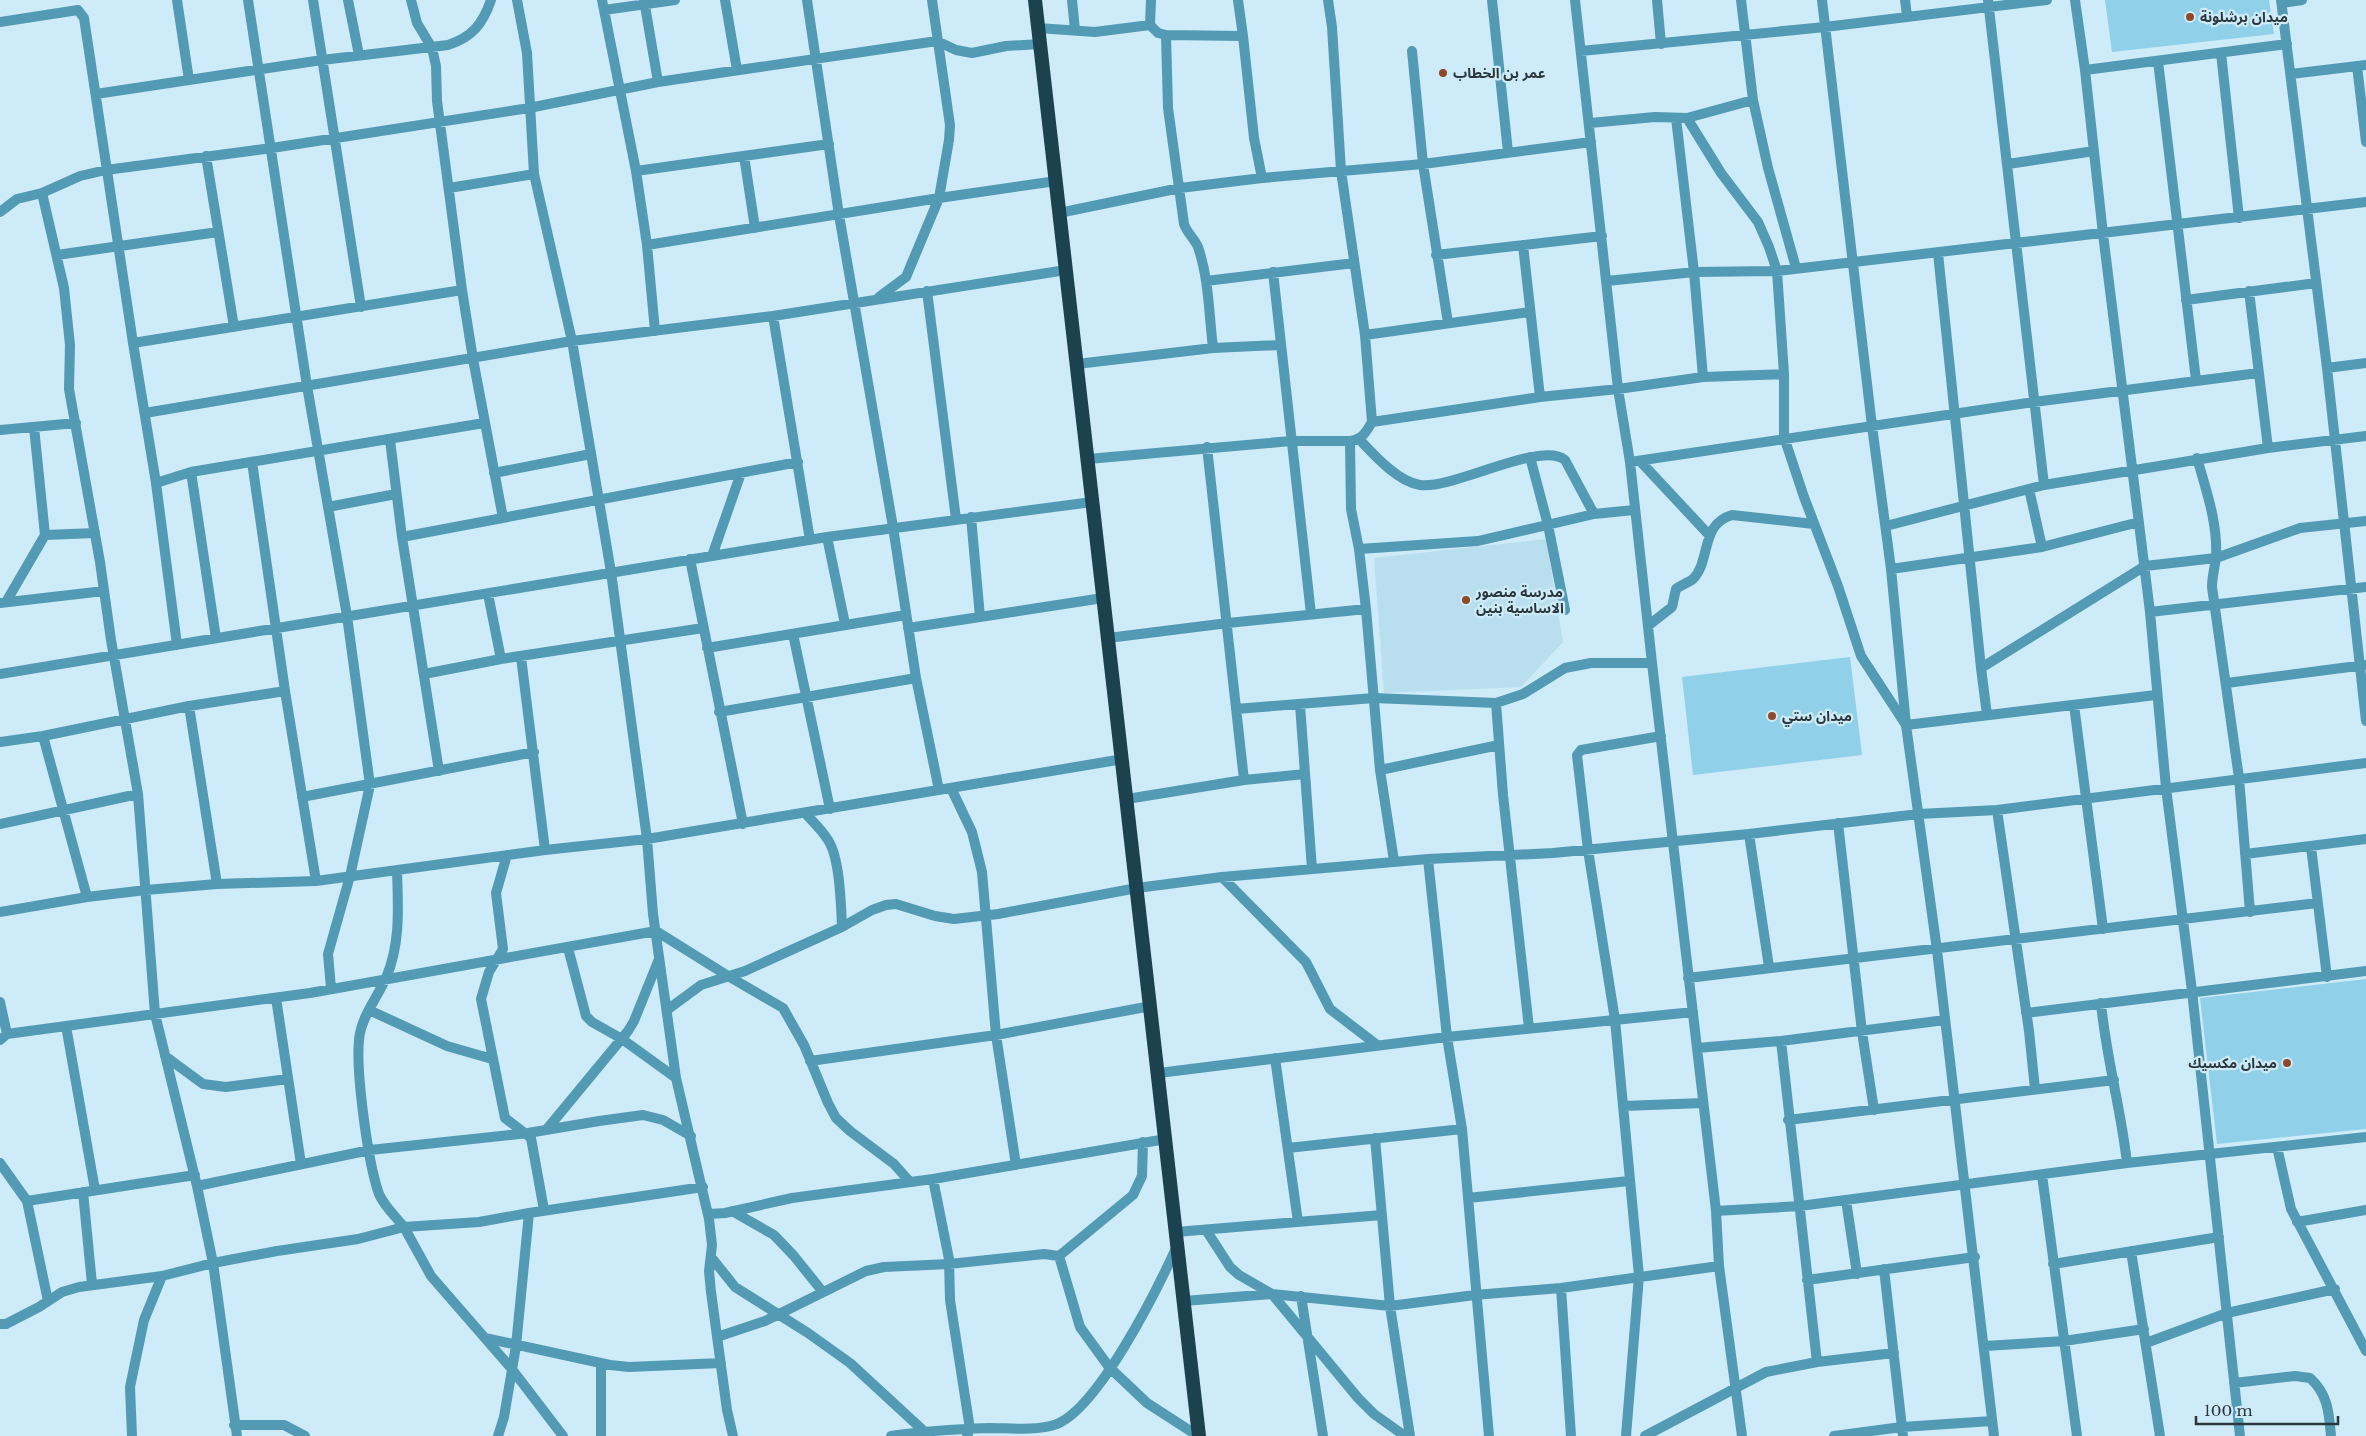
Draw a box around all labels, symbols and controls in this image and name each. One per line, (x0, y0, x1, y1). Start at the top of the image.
place label: ميدان برشلونة (2200, 8, 2288, 26)
marker: ميدان برشلونة (2184, 11, 2196, 23)
place label: عمر بن الخطاب (1453, 64, 1546, 82)
marker: عمر بن الخطاب (1437, 67, 1449, 79)
place label: مدرسة منصور الاساسية بنين (1475, 583, 1564, 617)
marker: مدرسة منصور الاساسية بنين (1460, 594, 1472, 606)
place label: ميدان ستي (1782, 707, 1852, 727)
marker: ميدان ستي (1766, 710, 1778, 722)
place label: ميدان مكسيك (2188, 1054, 2277, 1072)
marker: ميدان مكسيك (2281, 1057, 2293, 1069)
scale bar (2196, 1394, 2338, 1426)
text: 100 m (2204, 1401, 2253, 1420)

